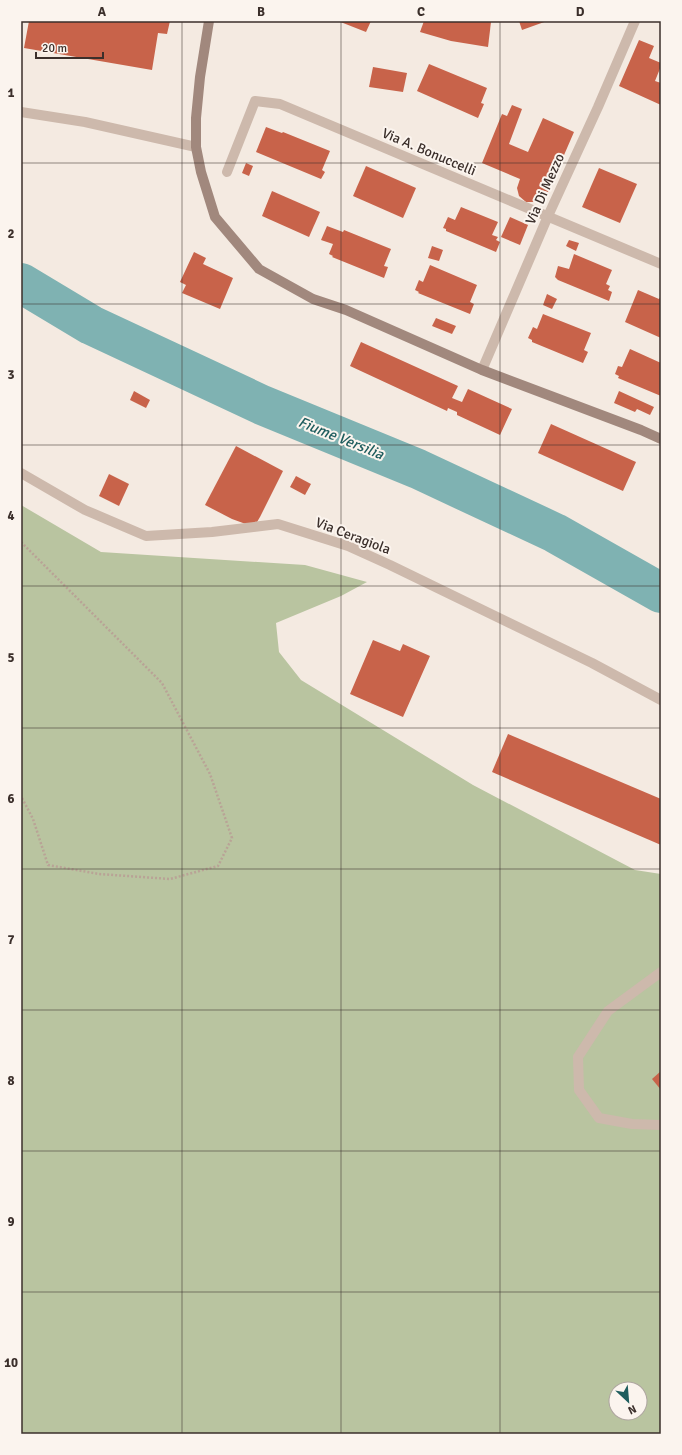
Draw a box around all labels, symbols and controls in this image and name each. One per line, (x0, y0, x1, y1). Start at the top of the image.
text: A (98, 4, 107, 20)
text: B (257, 4, 265, 20)
text: C (417, 4, 425, 20)
text: D (576, 4, 585, 20)
scale bar (36, 34, 103, 60)
text: 20 m (42, 41, 67, 56)
text: 1 (7, 85, 15, 101)
street label: Via A. Bonuccelli (379, 124, 479, 180)
street label: Via Di Mezzo (522, 151, 568, 227)
text: 2 (7, 226, 15, 242)
text: 3 (7, 367, 15, 383)
water label: Fiume Versilia (296, 413, 387, 463)
text: 4 (7, 508, 15, 524)
street label: Via Ceragiola (313, 514, 393, 558)
text: 5 (7, 650, 15, 666)
text: 6 (7, 791, 15, 807)
text: 7 (7, 932, 15, 948)
text: 8 (7, 1073, 15, 1089)
text: 9 (7, 1214, 15, 1230)
text: 10 (4, 1355, 18, 1371)
north arrow (608, 1381, 648, 1421)
text: N (626, 1402, 638, 1417)

